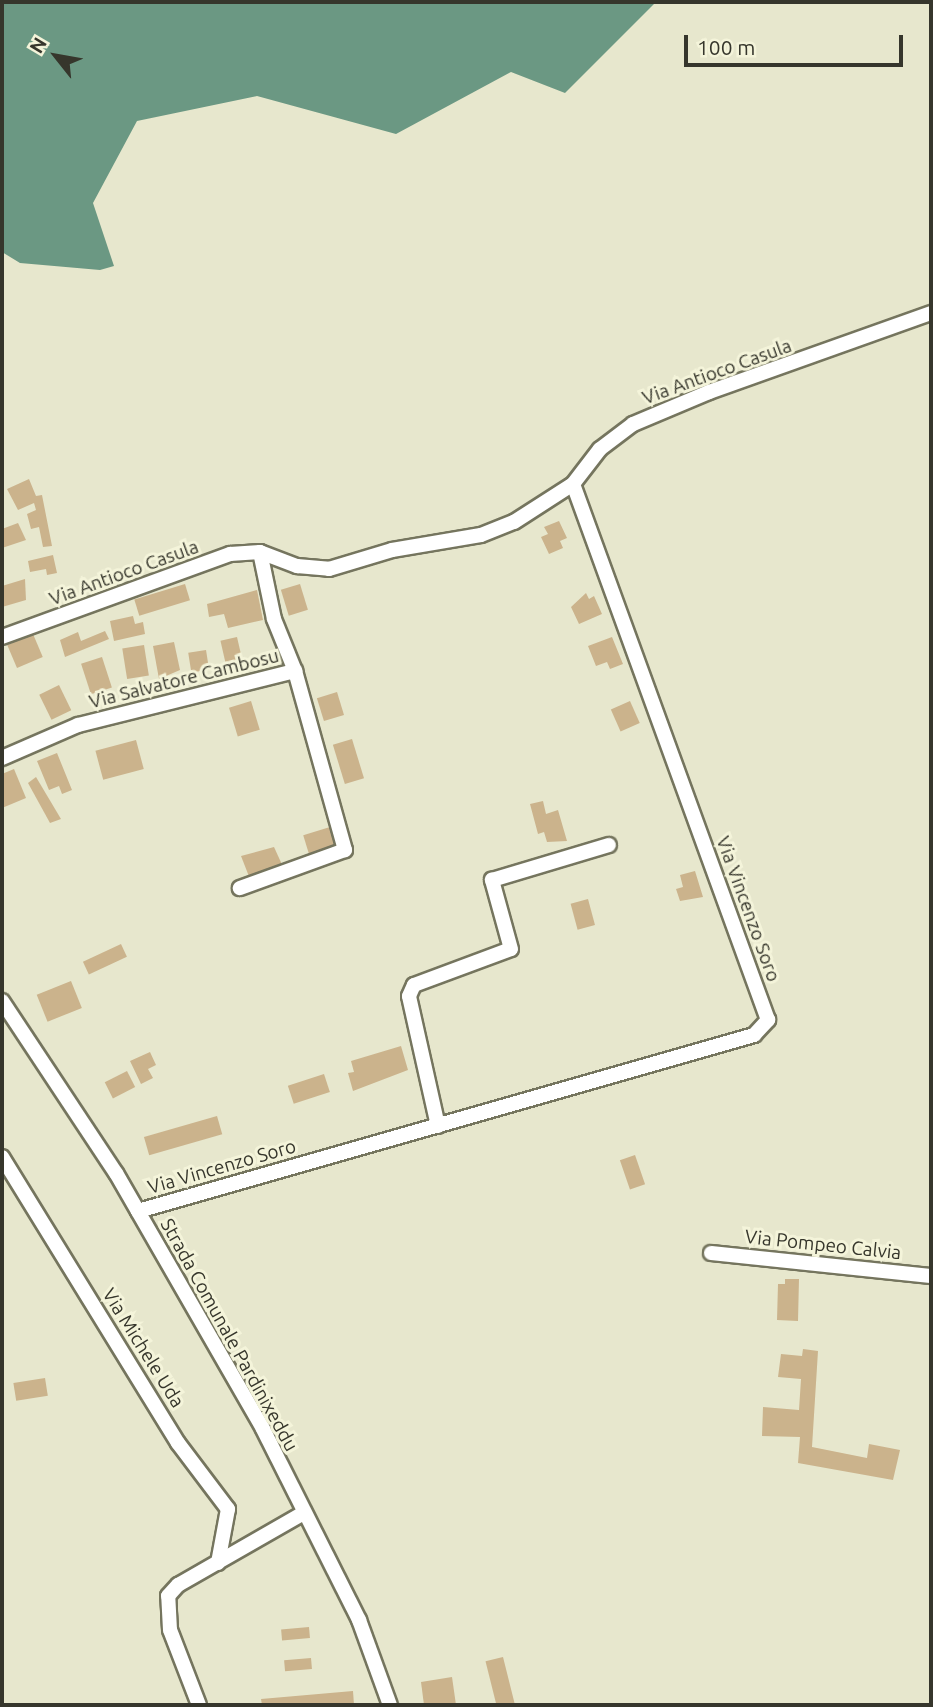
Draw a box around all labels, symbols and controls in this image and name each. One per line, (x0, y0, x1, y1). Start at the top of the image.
north arrow (21, 21, 91, 91)
scale bar (688, 21, 907, 65)
text: N (25, 33, 51, 57)
text: 100 m (697, 35, 755, 59)
street label: Via Antioco Casula (639, 334, 795, 410)
street label: Via Antioco Casula (46, 535, 202, 611)
street label: Via Salvatore Cambosu (87, 644, 281, 714)
street label: Via Vincenzo Soro (711, 833, 785, 985)
street label: Via Vincenzo Soro (145, 1135, 299, 1199)
street label: Strada Comunale Pardinixeddu (155, 1215, 303, 1455)
street label: Via Pompeo Calvia (744, 1225, 902, 1265)
street label: Via Michele Uda (97, 1284, 189, 1412)

